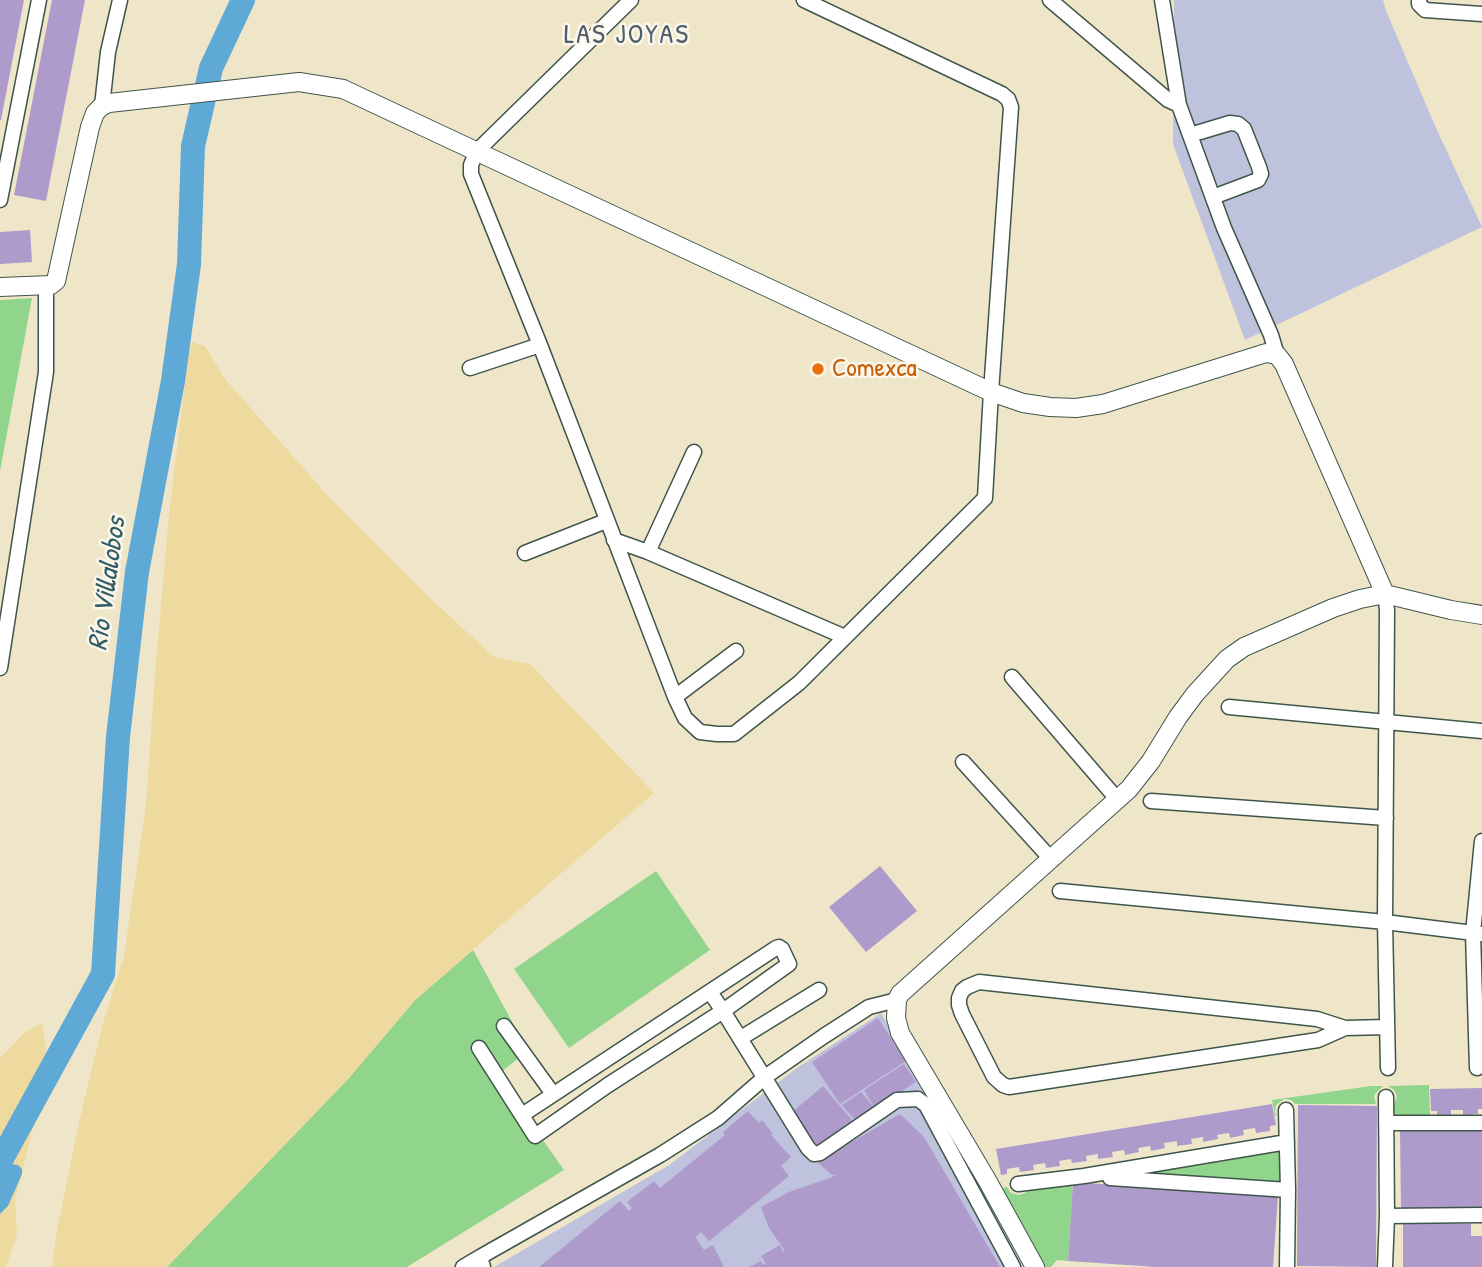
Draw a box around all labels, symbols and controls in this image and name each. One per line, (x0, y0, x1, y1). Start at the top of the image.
district label: LAS JOYAS (565, 19, 689, 53)
place label: Comexca (832, 353, 917, 385)
marker: Comexca (810, 361, 826, 377)
water label: Río Villalobos (82, 515, 134, 653)

